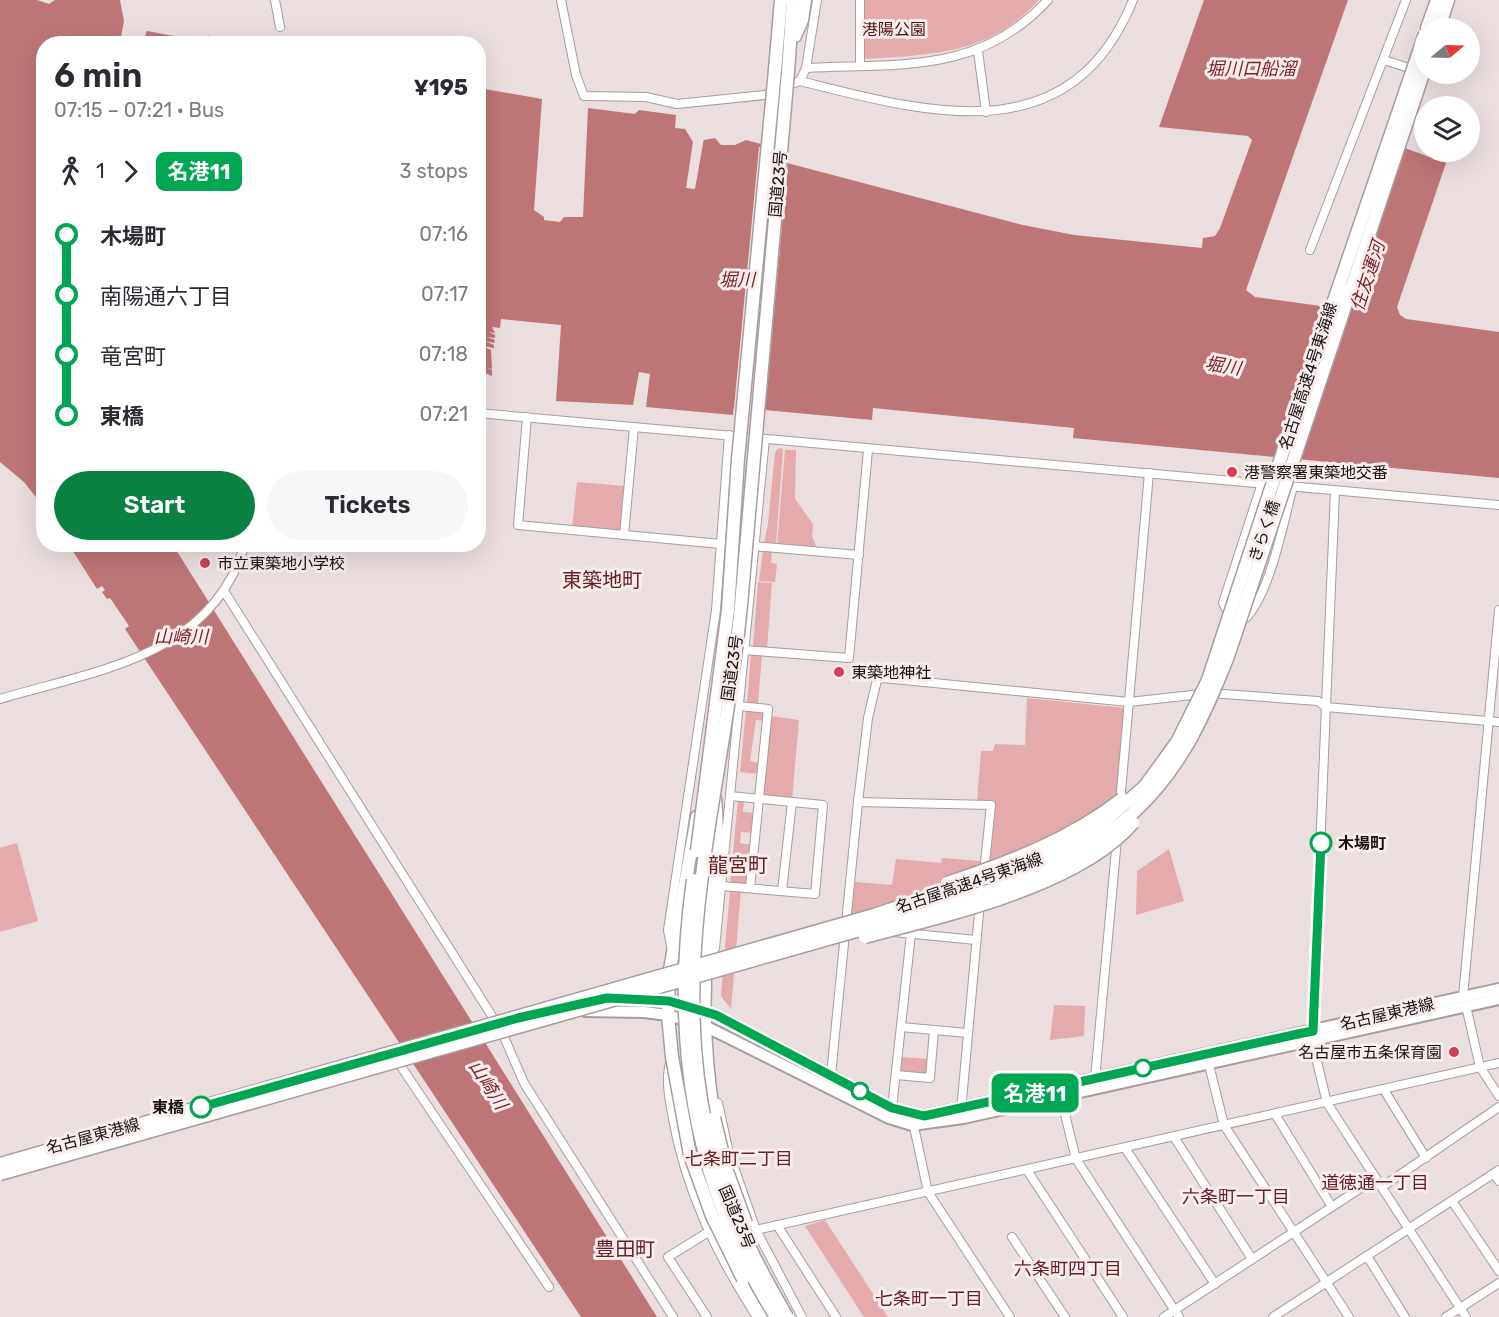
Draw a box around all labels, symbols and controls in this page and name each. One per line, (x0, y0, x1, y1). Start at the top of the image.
north arrow (1414, 18, 1480, 84)
map controls (1414, 18, 1480, 162)
park label: 港陽公園 (862, 20, 926, 39)
text: 6 min (54, 56, 142, 95)
water label: 堀川口船溜 (1206, 58, 1299, 80)
text: ¥195 (414, 74, 468, 101)
button: layers (1414, 96, 1480, 162)
text: 07:15 – 07:21 · Bus (54, 98, 224, 122)
street label: 国道23号 (766, 150, 790, 218)
icon: walk (54, 155, 87, 188)
icon: forward (114, 155, 147, 188)
text: 1 (96, 159, 105, 183)
text: 名港11 (168, 159, 230, 184)
text: 3 stops (399, 159, 468, 183)
text: 07:16 (419, 222, 468, 246)
text: 木場町 (100, 223, 166, 250)
water label: 住友運河 (1346, 236, 1391, 314)
water label: 堀川 (719, 269, 757, 291)
text: 07:17 (421, 282, 468, 306)
text: 南陽通六丁目 (100, 283, 232, 310)
street label: 名古屋高速4号東海線 (1275, 300, 1341, 452)
text: 07:18 (419, 342, 468, 366)
text: 竜宮町 (100, 343, 166, 370)
water label: 堀川 (1204, 352, 1244, 380)
text: 07:21 (420, 402, 468, 426)
text: 東橋 (100, 403, 144, 430)
place label: 港警察署東築地交番 (1244, 463, 1388, 482)
marker: 港警察署東築地交番 (1225, 465, 1239, 479)
button: Start (54, 471, 255, 540)
button: Tickets (267, 471, 468, 540)
street label: きらく橋 (1245, 498, 1283, 564)
place label: 市立東築地小学校 (217, 554, 345, 573)
marker: 市立東築地小学校 (198, 556, 212, 570)
district label: 東築地町 (562, 568, 642, 592)
water label: 山崎川 (154, 626, 210, 648)
street label: 国道23号 (718, 633, 746, 703)
place label: 東築地神社 (851, 663, 931, 682)
marker: 東築地神社 (832, 665, 846, 679)
marker: 木場町 (1310, 832, 1332, 854)
place label: 木場町 (1338, 834, 1386, 853)
street label: 名古屋高速4号東海線 (893, 849, 1045, 917)
district label: 龍宮町 (708, 853, 768, 877)
street label: 名古屋東港線 (1338, 994, 1436, 1034)
place label: 名古屋市五条保育園 (1298, 1043, 1442, 1062)
marker: 名古屋市五条保育園 (1447, 1045, 1461, 1059)
water label: 山崎川 (464, 1056, 513, 1115)
unlabelled marker (1134, 1059, 1152, 1077)
line badge: 名港11 (993, 1074, 1077, 1112)
text: 名港11 (1004, 1081, 1066, 1106)
unlabelled marker (851, 1082, 869, 1100)
marker: 東橋 (190, 1096, 212, 1118)
place label: 東橋 (152, 1098, 184, 1117)
street label: 名古屋東港線 (44, 1114, 142, 1158)
district label: 七条町二丁目 (685, 1148, 793, 1170)
district label: 道徳通一丁目 (1321, 1172, 1429, 1194)
street label: 国道23号 (715, 1182, 759, 1252)
district label: 六条町一丁目 (1182, 1186, 1290, 1208)
district label: 豊田町 (595, 1237, 655, 1261)
district label: 六条町四丁目 (1014, 1258, 1122, 1280)
district label: 七条町一丁目 (875, 1288, 983, 1310)

